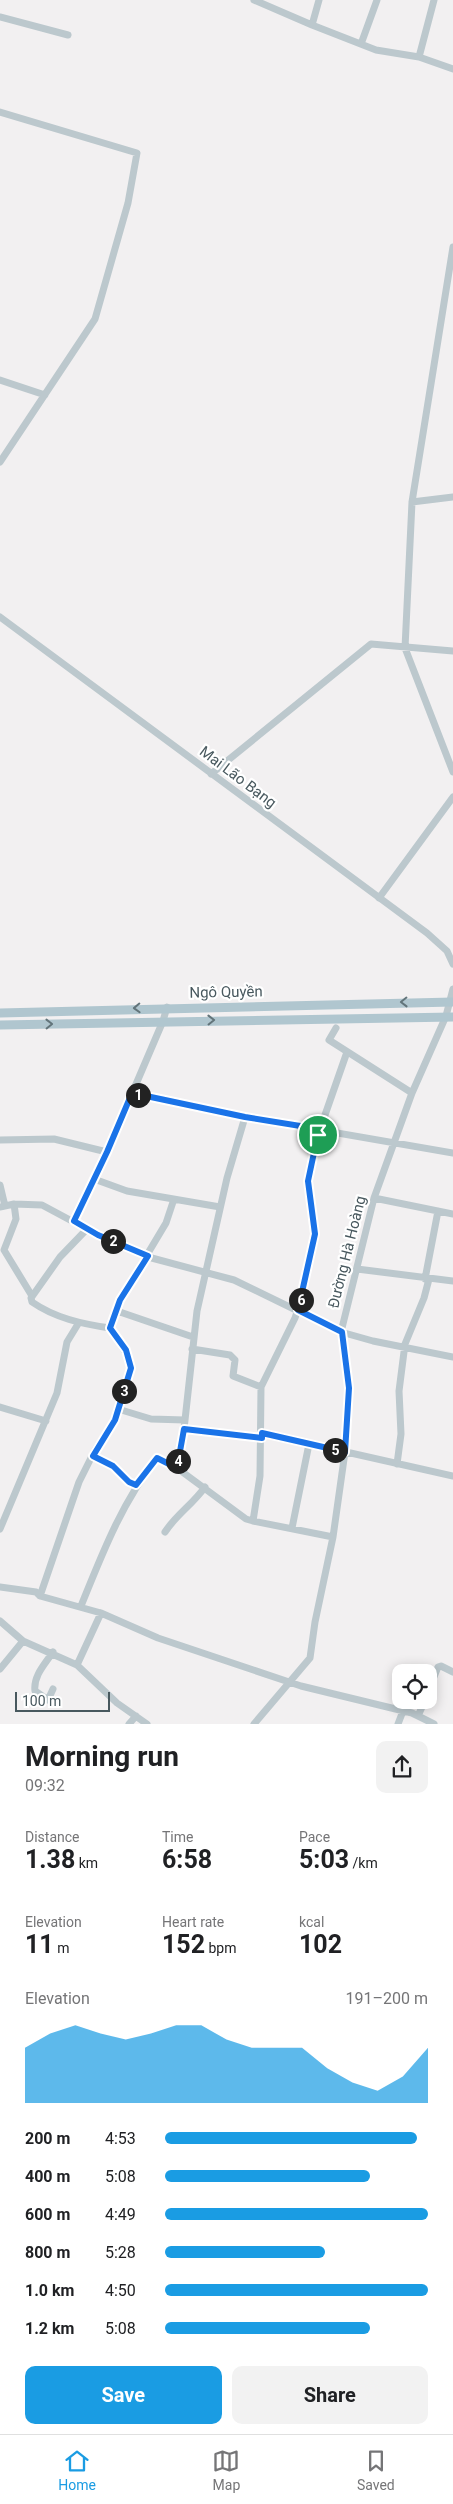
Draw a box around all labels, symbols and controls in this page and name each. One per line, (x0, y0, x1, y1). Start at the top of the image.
street label: Mai Lão Bạng (196, 742, 280, 812)
street label: Ngô Quyền (189, 982, 263, 1002)
one-way arrow (400, 997, 408, 1008)
one-way arrow (133, 1003, 141, 1014)
one-way arrow (208, 1015, 215, 1025)
one-way arrow (45, 1018, 53, 1029)
pin: 1 (126, 1082, 150, 1108)
text: 1 (134, 1087, 143, 1103)
pin (297, 1114, 339, 1156)
icon: arrive (304, 1121, 332, 1149)
street label: Đường Hà Hoàng (324, 1194, 370, 1310)
pin: 2 (100, 1228, 126, 1254)
text: 2 (109, 1233, 118, 1249)
pin: 6 (288, 1288, 314, 1312)
text: 6 (297, 1292, 306, 1308)
pin: 3 (112, 1378, 136, 1404)
text: 3 (120, 1383, 129, 1399)
pin: 5 (322, 1438, 348, 1462)
text: 5 (331, 1442, 340, 1458)
pin: 4 (166, 1448, 190, 1474)
text: 4 (174, 1453, 183, 1469)
map controls (392, 1664, 437, 1709)
button: locate (392, 1664, 437, 1709)
scale bar (15, 1689, 110, 1712)
text: 100 m (22, 1693, 61, 1709)
text: Morning run (25, 1740, 179, 1773)
button: share (376, 1741, 428, 1793)
text: 09:32 (25, 1776, 65, 1795)
text: Distance (25, 1829, 80, 1845)
text: Time (162, 1829, 193, 1845)
text: Pace (299, 1829, 330, 1845)
text: 1.38 (25, 1845, 75, 1874)
text: 6:58 (162, 1845, 212, 1874)
text: 5:03 (299, 1845, 349, 1874)
text: km (75, 1855, 98, 1871)
text: /km (349, 1855, 378, 1871)
text: Elevation (25, 1914, 82, 1930)
text: Heart rate (162, 1914, 224, 1930)
text: kcal (299, 1914, 324, 1930)
text: 11 (25, 1930, 54, 1959)
text: 152 (162, 1930, 205, 1959)
text: 102 (299, 1930, 342, 1959)
text: m (54, 1940, 69, 1956)
text: bpm (205, 1940, 237, 1956)
text: Elevation (25, 1989, 90, 2008)
text: 191–200 m (346, 1989, 428, 2008)
text: 200 m (25, 2129, 70, 2148)
text: 4:53 (105, 2129, 136, 2148)
text: 400 m (25, 2167, 70, 2186)
text: 5:08 (105, 2167, 136, 2186)
text: 600 m (25, 2205, 70, 2224)
text: 4:49 (105, 2205, 136, 2224)
text: 800 m (25, 2243, 70, 2262)
text: 5:28 (105, 2243, 136, 2262)
text: 1.0 km (25, 2281, 74, 2300)
text: 4:50 (105, 2281, 136, 2300)
text: 1.2 km (25, 2319, 74, 2338)
text: 5:08 (105, 2319, 136, 2338)
button: Save (25, 2366, 222, 2424)
button: Share (232, 2366, 428, 2424)
tab: Home (58, 2447, 96, 2493)
tab: Map (212, 2447, 240, 2493)
tab: Saved (357, 2447, 395, 2493)

